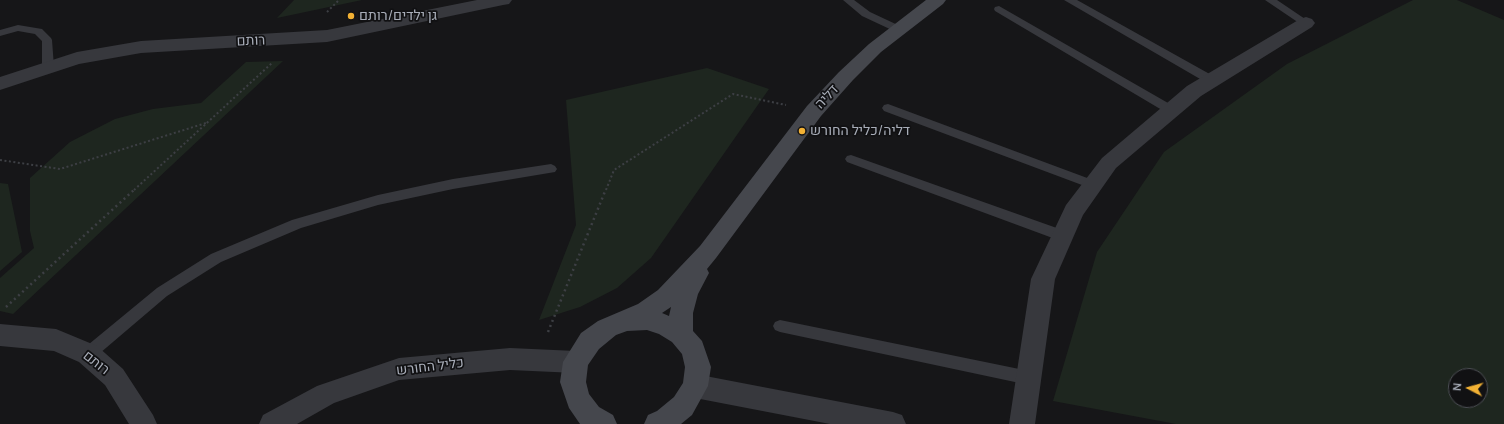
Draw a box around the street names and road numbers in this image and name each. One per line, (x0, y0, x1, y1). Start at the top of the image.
street label: רותם (236, 32, 266, 50)
street label: דליה (812, 81, 842, 113)
street label: רותם (80, 348, 112, 378)
street label: כליל החורש (395, 355, 465, 379)

